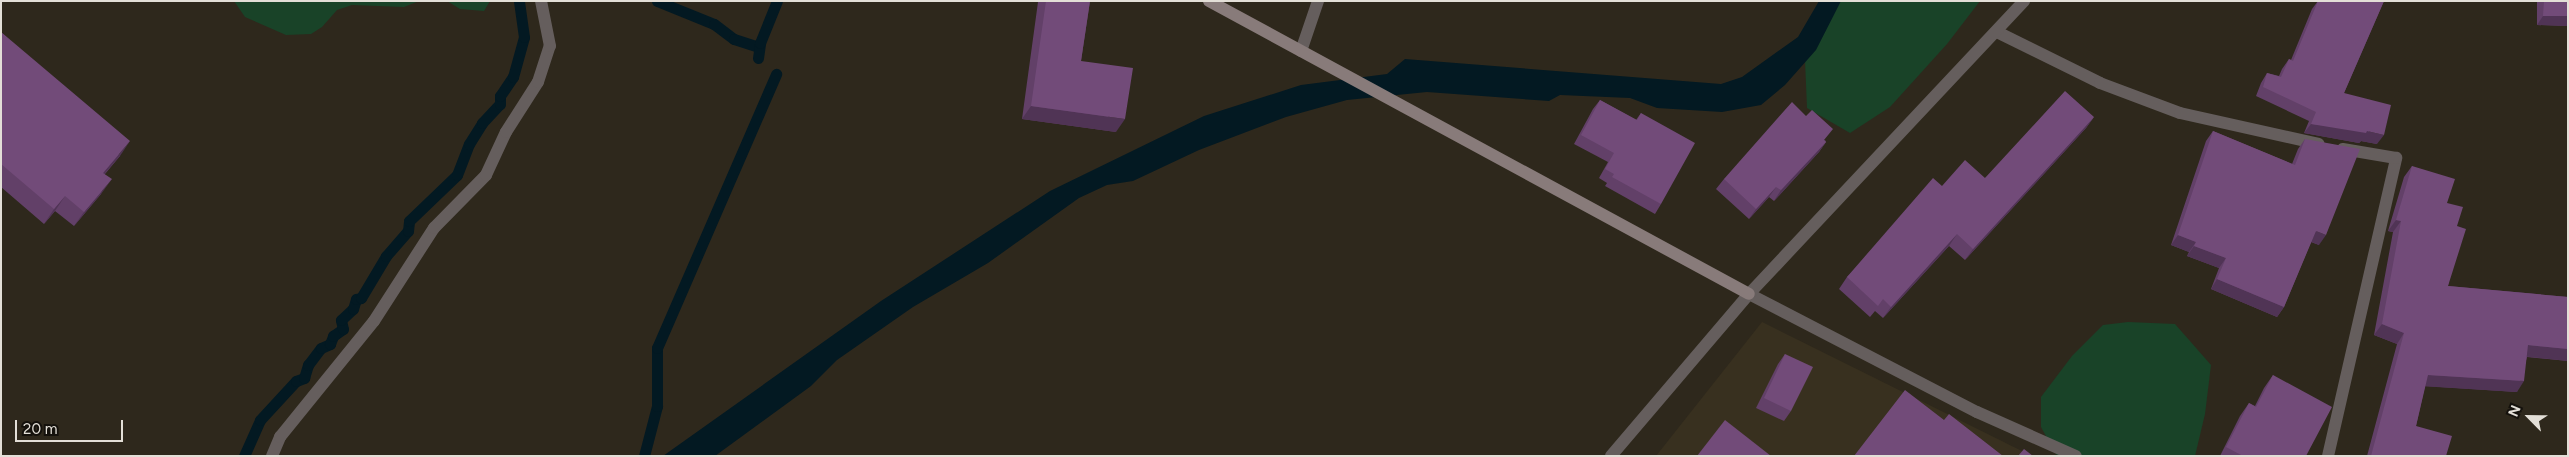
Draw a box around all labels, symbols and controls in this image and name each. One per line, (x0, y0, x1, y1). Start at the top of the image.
north arrow (2504, 392, 2554, 442)
text: N (2505, 403, 2525, 419)
scale bar (18, 410, 125, 442)
text: 20 m (23, 420, 57, 438)

